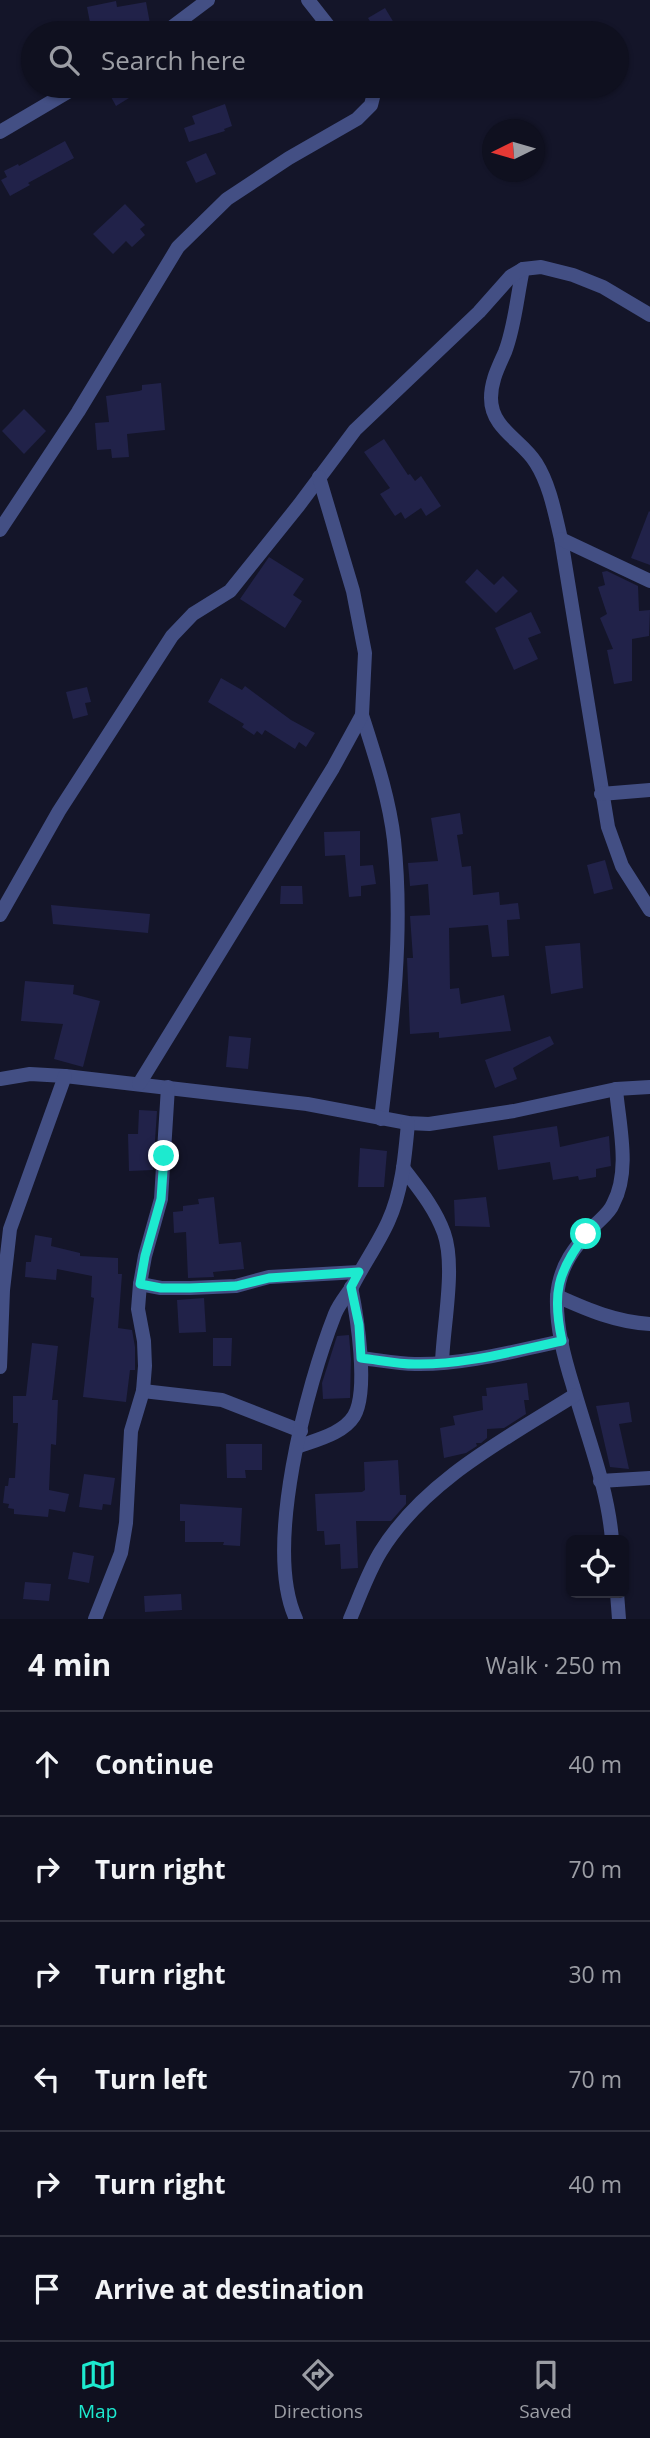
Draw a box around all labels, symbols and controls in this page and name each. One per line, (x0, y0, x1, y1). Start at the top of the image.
search box (21, 21, 629, 98)
icon: search (45, 41, 83, 79)
text: Search here (101, 42, 246, 78)
north arrow (482, 119, 545, 182)
route end (148, 1140, 179, 1171)
route start (570, 1218, 601, 1249)
map controls (566, 1535, 629, 1598)
button: locate (566, 1535, 629, 1598)
text: 4 min (28, 1644, 111, 1685)
text: Walk · 250 m (485, 1649, 622, 1681)
icon: ahead (28, 1745, 66, 1783)
text: Continue (95, 1746, 214, 1782)
text: 40 m (568, 1748, 622, 1780)
icon: right (28, 1850, 66, 1888)
text: Turn right (95, 1851, 226, 1887)
text: 70 m (568, 1853, 622, 1885)
icon: right (28, 1955, 66, 1993)
text: Turn right (95, 1956, 226, 1992)
text: 30 m (568, 1958, 622, 1990)
icon: left (28, 2060, 66, 2098)
text: Turn left (95, 2061, 207, 2097)
text: 70 m (568, 2063, 622, 2095)
icon: right (28, 2165, 66, 2203)
text: Turn right (95, 2166, 226, 2202)
text: 40 m (568, 2168, 622, 2200)
icon: arrive (28, 2270, 66, 2308)
text: Arrive at destination (95, 2271, 364, 2307)
tab: Map (78, 2356, 117, 2424)
tab: Directions (273, 2356, 363, 2424)
tab: Saved (519, 2356, 572, 2424)

